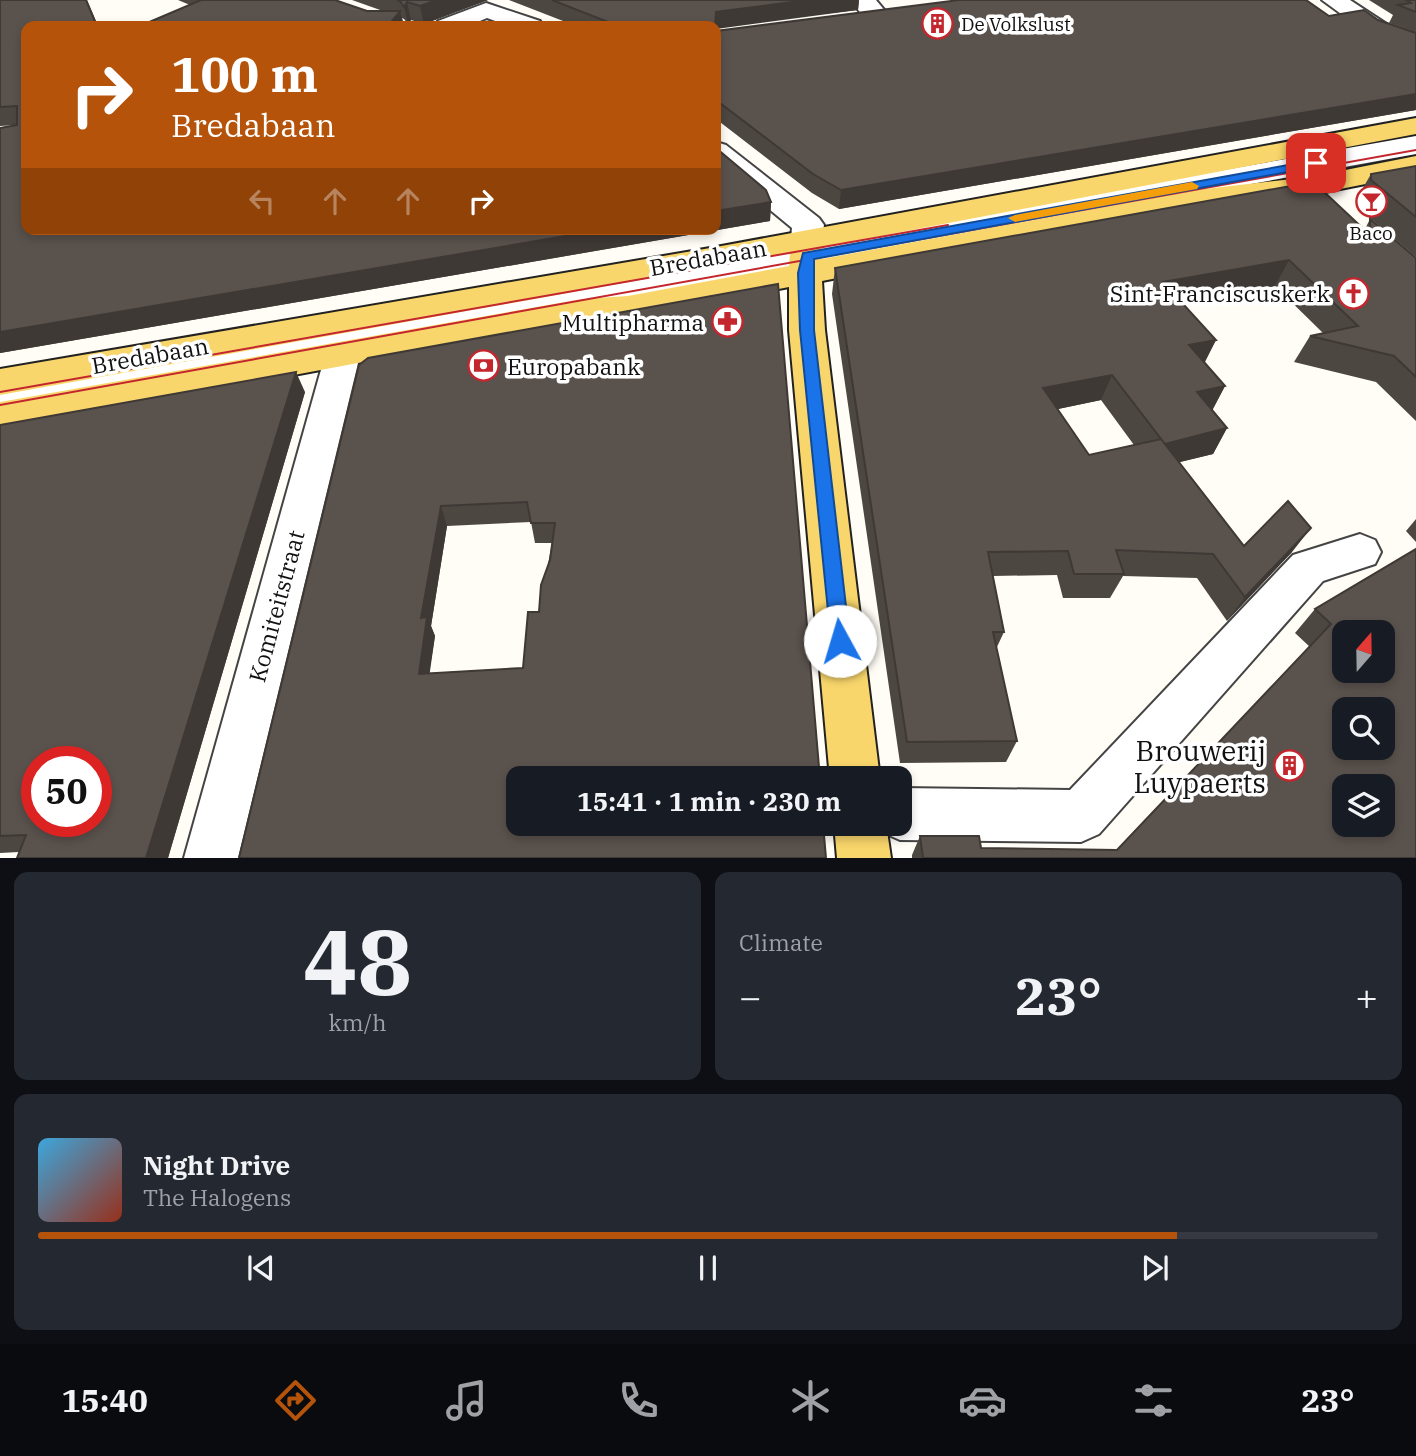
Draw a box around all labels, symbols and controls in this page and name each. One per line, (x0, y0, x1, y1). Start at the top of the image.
building icon: De Volkslust (921, 7, 955, 41)
place label: De Volkslust (961, 12, 1071, 36)
text: 100 m (171, 42, 318, 105)
icon: right (56, 49, 147, 140)
text: Bredabaan (171, 104, 336, 146)
pin (1286, 133, 1346, 193)
icon: arrive (1297, 144, 1335, 182)
icon: left (243, 182, 281, 220)
icon: ahead (316, 182, 354, 220)
icon: ahead (389, 182, 427, 220)
icon: right (462, 182, 500, 220)
bar icon: Baco (1354, 185, 1388, 219)
place label: Baco (1349, 221, 1393, 245)
street label: Bredabaan (647, 232, 769, 282)
church icon: Sint-Franciscuskerk (1336, 276, 1370, 310)
place label: Sint-Franciscuskerk (1110, 278, 1331, 308)
pharmacy icon: Multipharma (710, 305, 744, 339)
place label: Multipharma (562, 307, 704, 337)
street label: Bredabaan (89, 330, 211, 380)
bank icon: Europabank (467, 349, 501, 383)
place label: Europabank (507, 351, 641, 381)
street label: Komiteitstraat (241, 527, 311, 685)
position arrow (803, 604, 877, 678)
north arrow (1332, 620, 1395, 682)
map controls (1332, 620, 1395, 837)
button: search (1332, 697, 1395, 760)
place label: Brouwerij Luypaerts (1133, 732, 1266, 801)
speed limit sign: 50 (21, 746, 112, 837)
building icon: Brouwerij Luypaerts (1272, 749, 1306, 783)
button: layers (1332, 774, 1395, 837)
text: 15:41 · 1 min · 230 m (577, 784, 841, 818)
text: 48 (303, 902, 412, 1020)
text: Climate (739, 927, 823, 957)
text: 23° (1015, 962, 1102, 1029)
text: − (739, 972, 762, 1021)
text: + (1355, 972, 1378, 1021)
text: km/h (328, 1007, 387, 1037)
text: Night Drive (143, 1148, 290, 1182)
text: The Halogens (143, 1182, 291, 1212)
icon: previous (242, 1249, 280, 1287)
icon: pause (689, 1249, 727, 1287)
icon: next (1136, 1249, 1174, 1287)
icon: directions (271, 1376, 320, 1425)
icon: music (442, 1376, 491, 1425)
icon: phone (614, 1376, 663, 1425)
icon: climate (786, 1376, 835, 1425)
icon: car (958, 1376, 1007, 1425)
icon: filters (1129, 1376, 1178, 1425)
text: 15:40 (61, 1379, 148, 1421)
text: 23° (1301, 1379, 1355, 1421)

